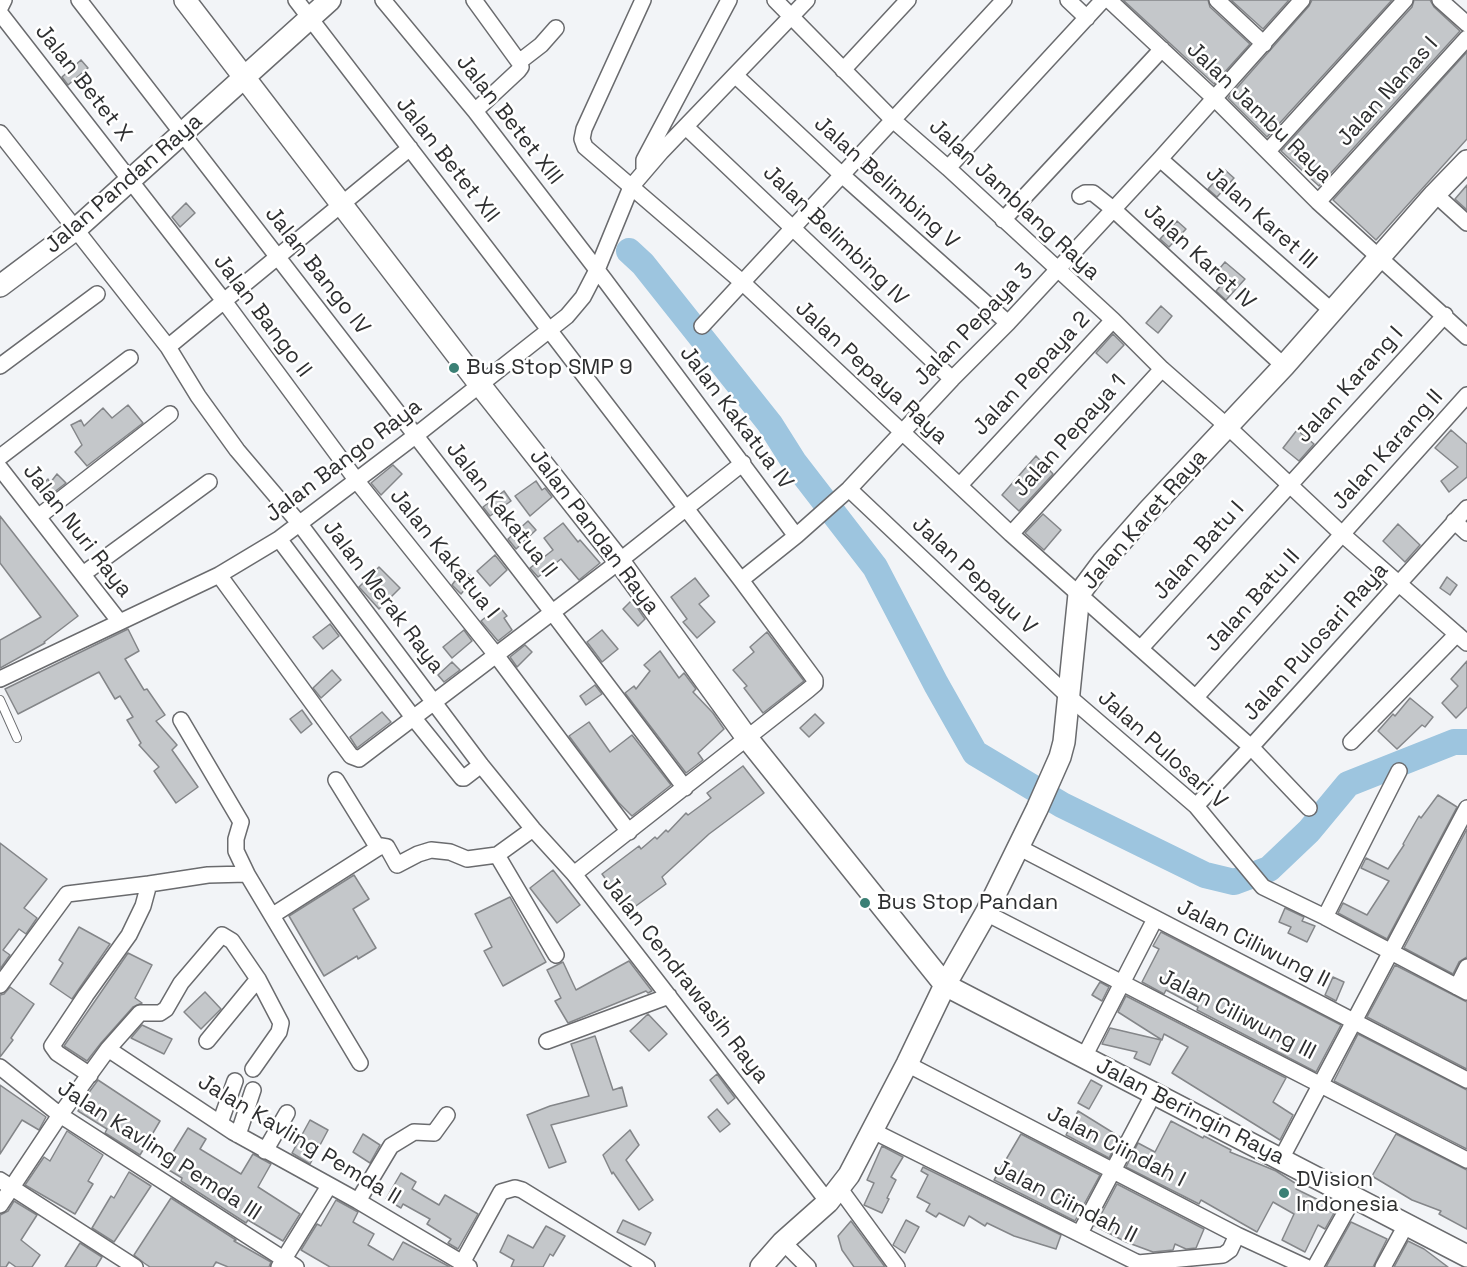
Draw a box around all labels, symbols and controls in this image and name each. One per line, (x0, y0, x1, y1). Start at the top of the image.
street label: Jalan Betet X (29, 19, 137, 147)
street label: Jalan Nanas I (1332, 32, 1444, 152)
street label: Jalan Jambu Raya (1181, 37, 1337, 189)
street label: Jalan Betet XIII (450, 50, 568, 190)
street label: Jalan Betet XII (390, 92, 504, 228)
street label: Jalan Pandan Raya (40, 109, 208, 259)
street label: Jalan Belimbing V (808, 111, 964, 255)
street label: Jalan Jamblang Raya (923, 114, 1105, 286)
street label: Jalan Belimbing IV (757, 160, 913, 312)
street label: Jalan Karet III (1200, 161, 1322, 275)
street label: Jalan Karet IV (1137, 198, 1261, 316)
street label: Jalan Bango IV (259, 202, 375, 340)
street label: Jalan Bango II (207, 249, 317, 383)
street label: Jalan Pepaya 3 (909, 258, 1039, 392)
street label: Jalan Pepaya Raya (789, 296, 953, 450)
street label: Jalan Pepaya 2 (968, 307, 1096, 441)
street label: Jalan Karang I (1291, 321, 1409, 449)
street label: Jalan Kakatua IV (673, 341, 799, 495)
place label: Bus Stop SMP 9 (466, 355, 633, 381)
marker: Bus Stop SMP 9 (447, 361, 461, 375)
street label: Jalan Pepaya 1 (1008, 369, 1132, 503)
street label: Jalan Karang II (1327, 384, 1449, 516)
street label: Jalan Bango Raya (261, 394, 427, 528)
street label: Jalan Kakatua II (440, 437, 562, 583)
street label: Jalan Pandan Raya (523, 444, 665, 620)
street label: Jalan Karet Raya (1077, 445, 1213, 595)
street label: Jalan Nuri Raya (17, 459, 137, 603)
street label: Jalan Kakatua I (384, 484, 504, 624)
street label: Jalan Batu I (1148, 496, 1250, 606)
street label: Jalan Pepayu V (906, 511, 1042, 641)
street label: Jalan Merak Raya (317, 515, 449, 679)
street label: Jalan Batu II (1200, 544, 1306, 658)
street label: Jalan Pulosari Raya (1238, 557, 1394, 727)
street label: Jalan Pulosari V (1092, 685, 1232, 815)
street label: Jalan Cendrawasih Raya (596, 871, 774, 1089)
place label: Bus Stop Pandan (877, 890, 1058, 916)
street label: Jalan Ciliwung II (1172, 894, 1334, 994)
marker: Bus Stop Pandan (858, 896, 872, 910)
street label: Jalan Ciliwung III (1154, 964, 1320, 1066)
street label: Jalan Beringin Raya (1091, 1053, 1289, 1171)
street label: Jalan Kavling Pemda II (193, 1069, 405, 1211)
street label: Jalan Kavling Pemda III (52, 1075, 266, 1227)
street label: Jalan Ciindah I (1042, 1101, 1190, 1193)
street label: Jalan Ciindah II (989, 1155, 1141, 1249)
place label: DVision Indonesia (1296, 1167, 1399, 1218)
marker: DVision Indonesia (1277, 1186, 1291, 1200)

